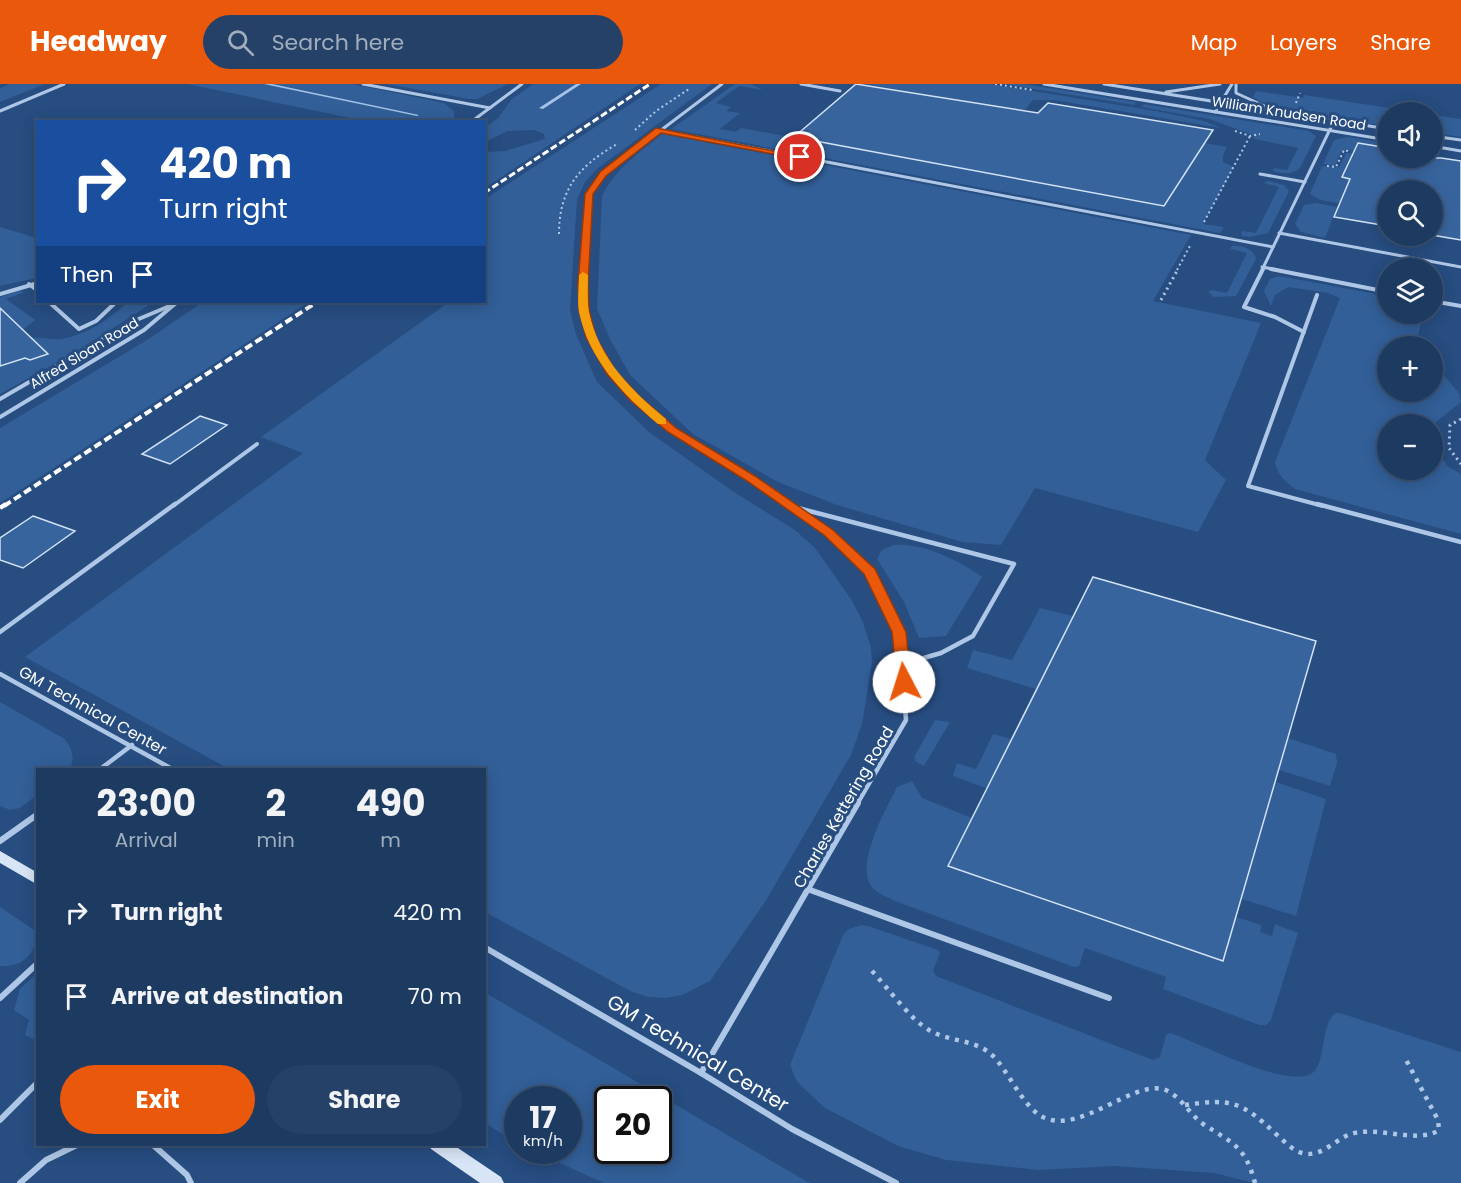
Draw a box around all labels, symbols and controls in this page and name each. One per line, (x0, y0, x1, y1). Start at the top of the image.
search box (203, 15, 623, 69)
text: Headway (30, 22, 167, 61)
icon: search (224, 26, 257, 59)
text: Search here (272, 27, 404, 58)
text: Map (1191, 28, 1237, 57)
text: Layers (1270, 28, 1337, 57)
text: Share (1370, 28, 1431, 57)
street label: William Knudsen Road (1210, 91, 1368, 135)
map controls (1377, 102, 1443, 480)
button: sound (1377, 102, 1443, 168)
pin (774, 131, 825, 182)
text: 420 m (159, 134, 292, 193)
icon: arrive (783, 140, 816, 173)
icon: right (60, 144, 138, 222)
button: search (1377, 180, 1443, 246)
text: Turn right (159, 190, 288, 227)
icon: arrive (126, 258, 159, 291)
button: layers (1377, 258, 1443, 324)
text: Then (60, 259, 114, 290)
street label: Alfred Sloan Road (26, 313, 142, 393)
button: + (1377, 336, 1443, 402)
button: − (1377, 414, 1443, 480)
position arrow (872, 650, 936, 714)
street label: GM Technical Center (15, 660, 171, 761)
street label: Charles Kettering Road (788, 722, 899, 893)
text: 23:00 (97, 778, 196, 829)
text: 2 (265, 778, 286, 829)
text: 490 (355, 778, 425, 829)
text: Arrival (115, 826, 178, 854)
text: min (257, 826, 295, 854)
text: m (380, 826, 401, 854)
icon: right (60, 896, 93, 929)
text: Turn right (111, 897, 222, 928)
text: 420 m (393, 897, 462, 928)
icon: arrive (60, 980, 93, 1013)
text: Arrive at destination (111, 981, 343, 1012)
text: 70 m (408, 981, 462, 1012)
street label: GM Technical Center (602, 988, 794, 1118)
button: Exit (60, 1065, 255, 1134)
button: Share (267, 1065, 462, 1134)
speed limit sign: 20 (594, 1086, 672, 1164)
text: 17 (529, 1096, 557, 1139)
text: km/h (523, 1130, 563, 1151)

